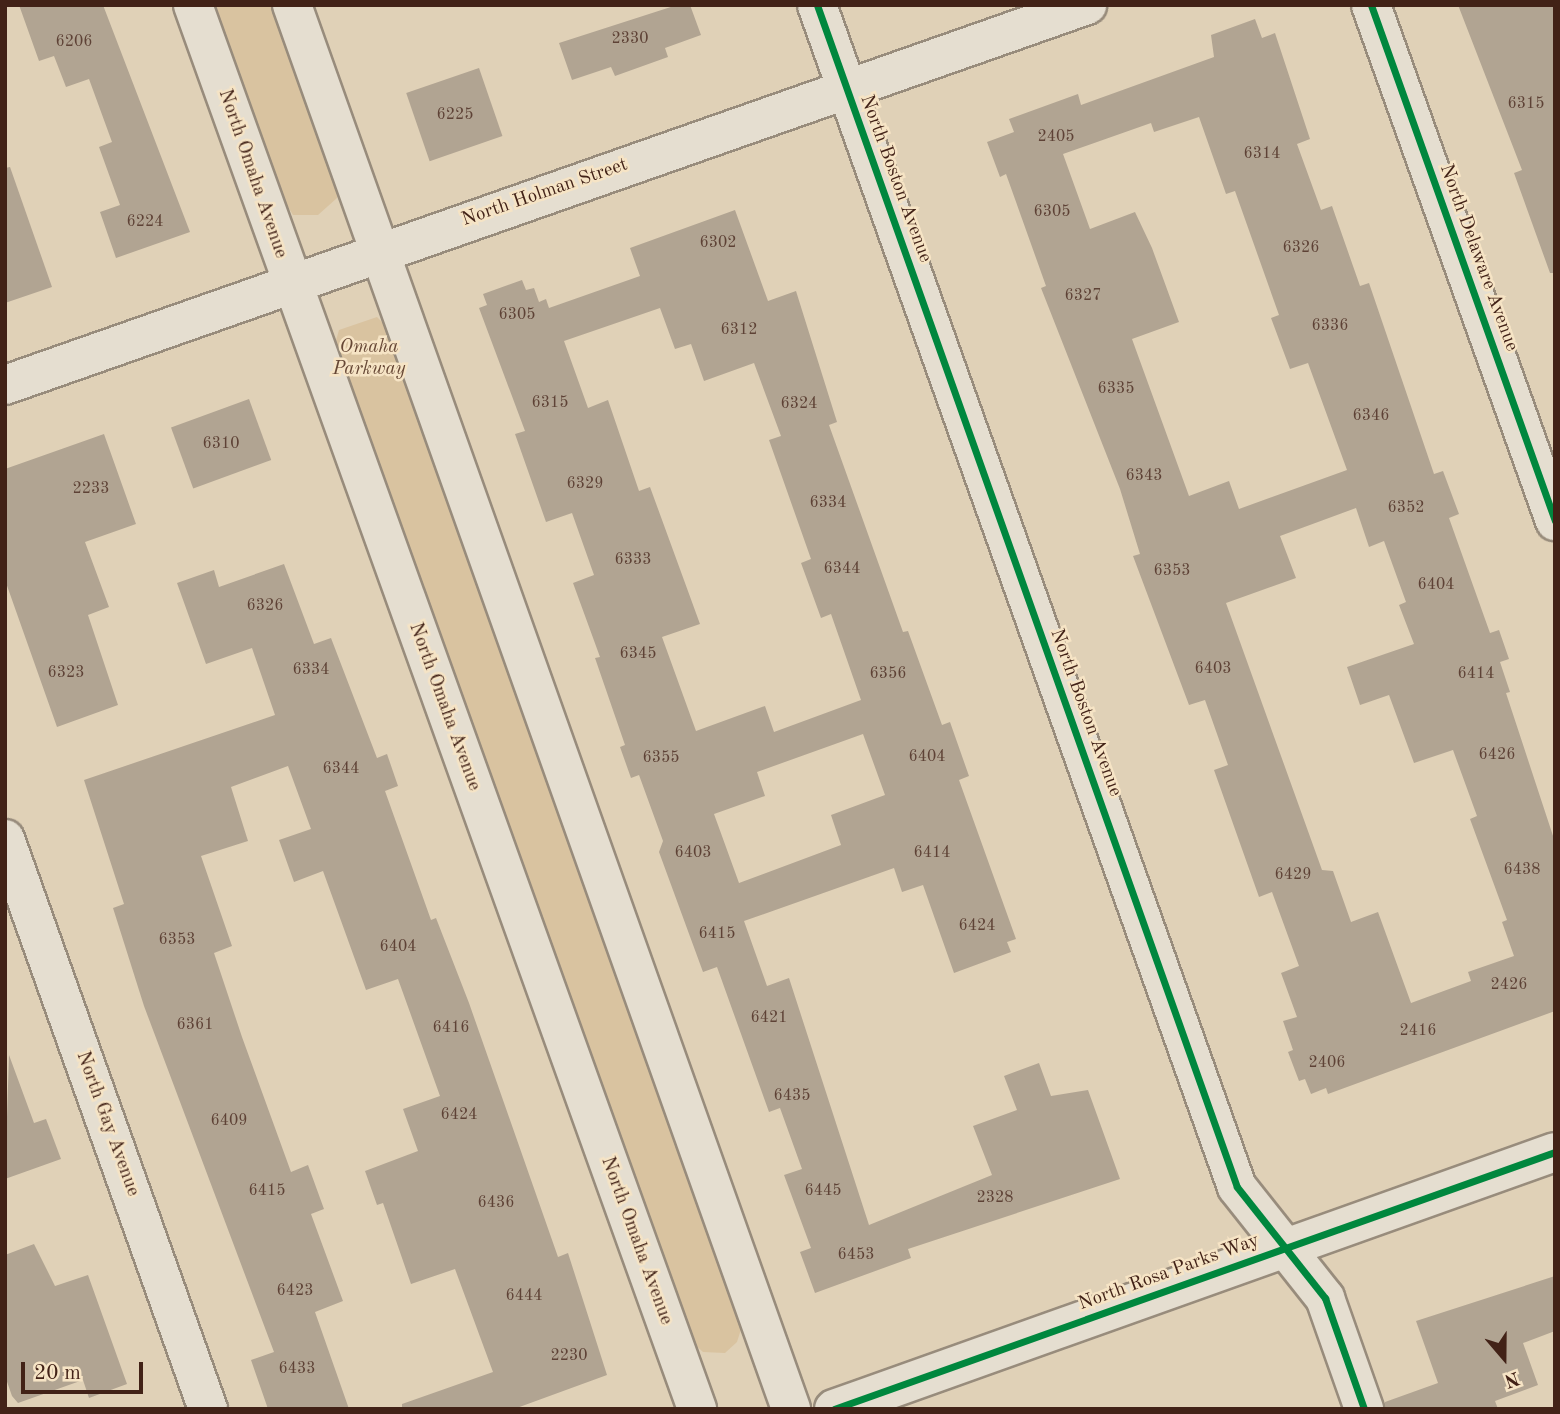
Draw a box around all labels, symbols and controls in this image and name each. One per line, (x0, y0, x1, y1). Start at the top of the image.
house number: 2330 (611, 29, 649, 49)
house number: 6206 (55, 32, 93, 52)
street label: North Omaha Avenue (212, 86, 292, 262)
street label: North Boston Avenue (854, 92, 936, 266)
house number: 6315 (1507, 94, 1545, 114)
house number: 6225 (436, 105, 474, 125)
house number: 2405 (1037, 127, 1075, 147)
house number: 6314 (1243, 144, 1281, 164)
street label: North Holman Street (459, 154, 631, 232)
street label: North Delaware Avenue (1434, 161, 1522, 355)
house number: 6305 (1033, 202, 1071, 222)
house number: 6224 (126, 212, 164, 232)
house number: 6302 (699, 233, 737, 253)
house number: 6326 (1282, 238, 1320, 258)
house number: 6327 (1064, 286, 1102, 306)
house number: 6305 (498, 305, 536, 325)
house number: 6336 (1311, 316, 1349, 336)
house number: 6312 (720, 320, 758, 340)
park label: Omaha Parkway (333, 337, 405, 381)
house number: 6335 (1097, 379, 1135, 399)
house number: 6315 (531, 393, 569, 413)
house number: 6324 (780, 394, 818, 414)
house number: 6346 (1352, 406, 1390, 426)
house number: 6310 (202, 434, 240, 454)
house number: 6343 (1125, 466, 1163, 486)
house number: 6329 (566, 474, 604, 494)
house number: 2233 (72, 479, 110, 499)
house number: 6334 (809, 493, 847, 513)
house number: 6352 (1387, 498, 1425, 518)
house number: 6333 (614, 550, 652, 570)
house number: 6344 (823, 559, 861, 579)
house number: 6353 (1153, 561, 1191, 581)
house number: 6404 (1417, 575, 1455, 595)
house number: 6326 (246, 596, 284, 616)
street label: North Omaha Avenue (403, 620, 485, 794)
street label: North Boston Avenue (1044, 626, 1126, 800)
house number: 6345 (619, 644, 657, 664)
house number: 6403 (1194, 659, 1232, 679)
house number: 6334 (292, 660, 330, 680)
house number: 6323 (47, 663, 85, 683)
house number: 6356 (869, 664, 907, 684)
house number: 6414 (1457, 664, 1495, 684)
house number: 6426 (1478, 745, 1516, 765)
house number: 6404 (908, 747, 946, 767)
house number: 6355 (642, 748, 680, 768)
house number: 6344 (322, 759, 360, 779)
house number: 6403 (674, 843, 712, 863)
house number: 6414 (913, 843, 951, 863)
house number: 6438 (1503, 860, 1541, 880)
house number: 6429 (1274, 865, 1312, 885)
house number: 6424 (958, 916, 996, 936)
house number: 6415 (698, 924, 736, 944)
house number: 6353 (158, 930, 196, 950)
house number: 6404 (379, 937, 417, 957)
house number: 2426 (1490, 975, 1528, 995)
house number: 6421 (750, 1008, 788, 1028)
house number: 6361 (176, 1015, 214, 1035)
house number: 6416 (432, 1018, 470, 1038)
house number: 2416 (1399, 1021, 1437, 1041)
street label: North Gay Avenue (70, 1048, 144, 1200)
house number: 2406 (1308, 1053, 1346, 1073)
house number: 6435 (773, 1086, 811, 1106)
house number: 6424 (440, 1105, 478, 1125)
house number: 6409 (210, 1111, 248, 1131)
street label: North Omaha Avenue (595, 1154, 677, 1328)
house number: 6415 (248, 1181, 286, 1201)
house number: 6445 (804, 1181, 842, 1201)
house number: 2328 (976, 1188, 1014, 1208)
house number: 6436 (477, 1193, 515, 1213)
street label: North Rosa Parks Way (1075, 1230, 1263, 1316)
house number: 6453 (837, 1245, 875, 1265)
house number: 6423 (276, 1281, 314, 1301)
house number: 6444 (505, 1286, 543, 1306)
north arrow (1469, 1323, 1539, 1393)
house number: 2230 (550, 1346, 588, 1366)
scale bar (24, 1348, 147, 1392)
house number: 6433 (278, 1359, 316, 1379)
text: 20 m (34, 1363, 81, 1384)
text: N (1501, 1367, 1521, 1390)

